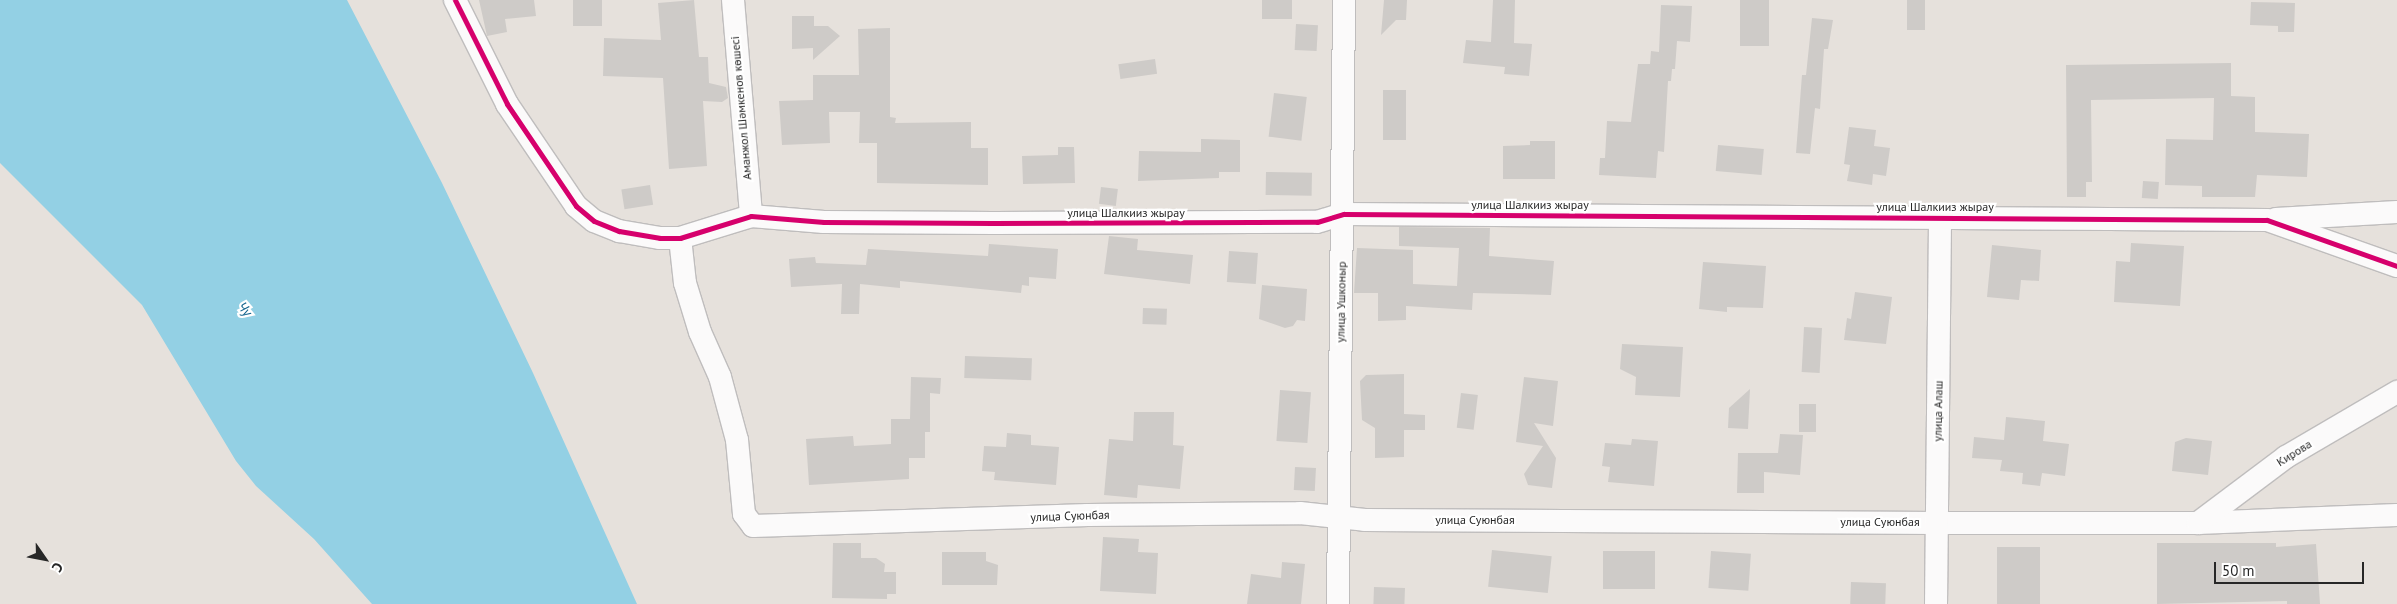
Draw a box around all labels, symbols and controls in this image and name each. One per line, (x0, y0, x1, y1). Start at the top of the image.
street label: Аманжол Шәмкенов көшесі (728, 36, 754, 180)
street label: улица Шалкииз жырау (1471, 198, 1589, 212)
street label: улица Шалкииз жырау (1876, 200, 1994, 214)
street label: улица Шалкииз жырау (1067, 206, 1185, 220)
street label: улица Ушконыр (1333, 261, 1349, 343)
water label: Чу (234, 298, 256, 320)
street label: улица Алаш (1930, 380, 1946, 442)
street label: Кирова (2274, 437, 2314, 469)
street label: улица Суюнбая (1030, 507, 1110, 525)
street label: улица Суюнбая (1435, 513, 1515, 527)
street label: улица Суюнбая (1840, 515, 1920, 529)
north arrow (20, 534, 70, 584)
scale bar (2217, 552, 2367, 584)
text: С (48, 559, 67, 575)
text: 50 m (2222, 561, 2255, 580)

